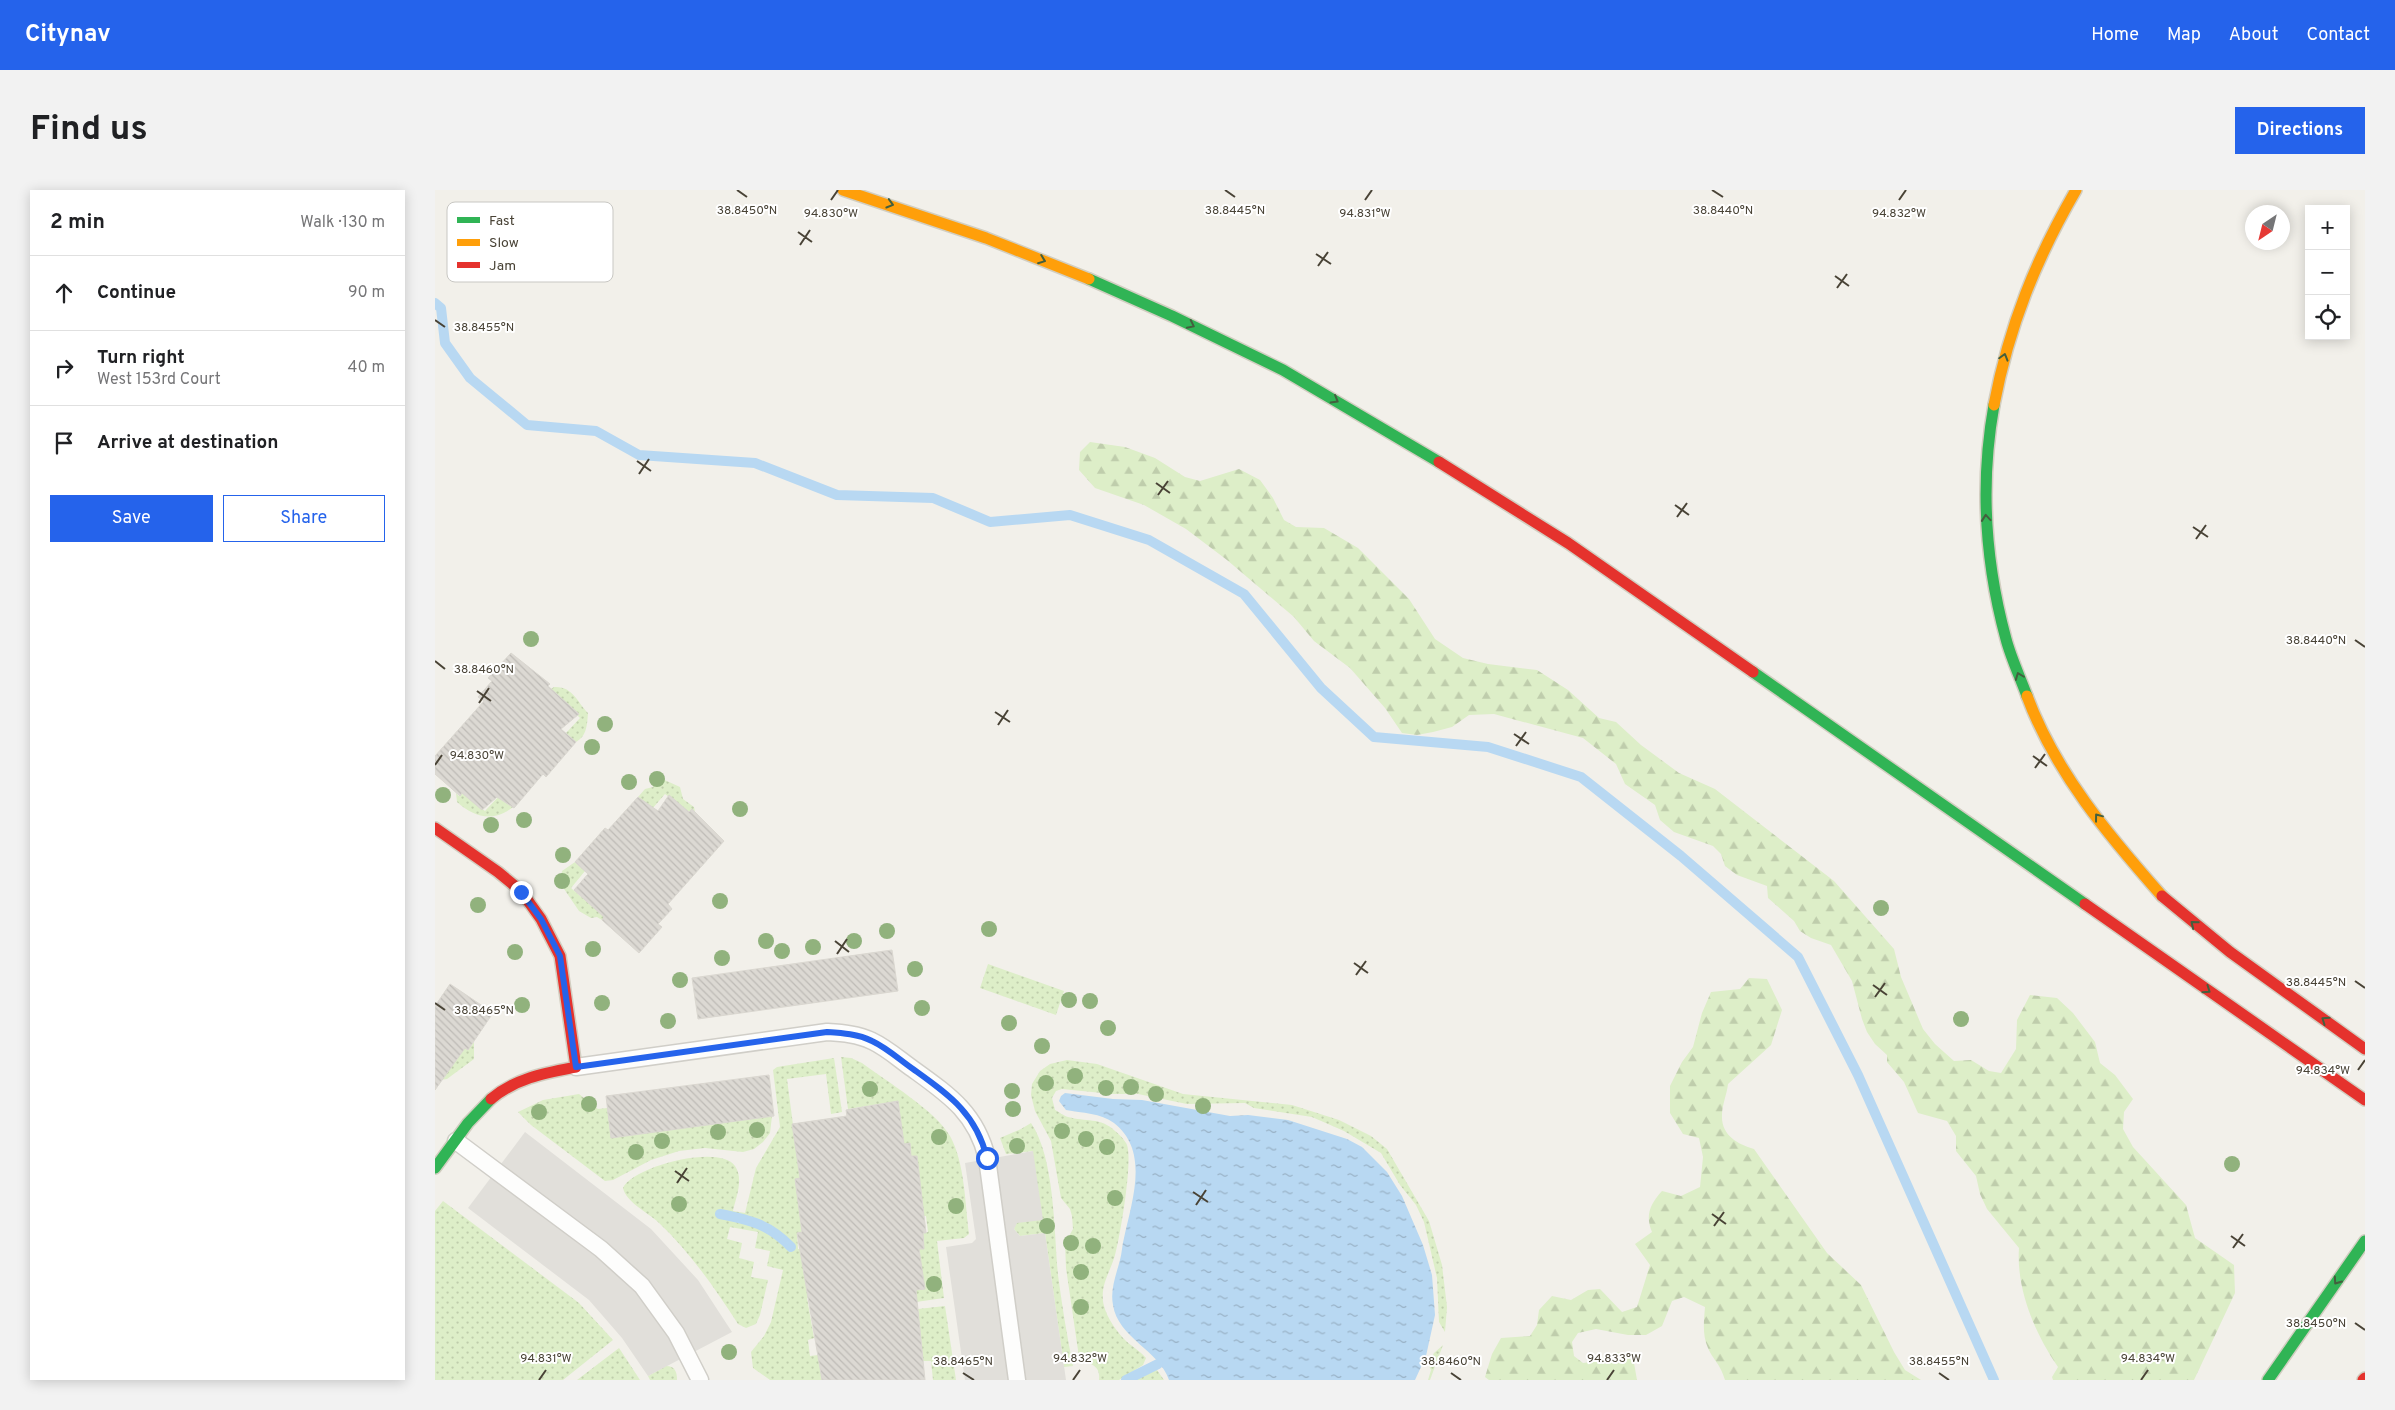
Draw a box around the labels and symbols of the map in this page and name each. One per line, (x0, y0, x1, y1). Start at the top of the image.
one-way arrow (885, 198, 893, 208)
legend (447, 202, 613, 282)
text: 38.8450°N (717, 203, 777, 219)
text: 38.8445°N (1205, 203, 1265, 219)
text: 38.8440°N (1693, 203, 1753, 219)
north arrow (2245, 205, 2290, 250)
text: 94.830°W (804, 206, 858, 222)
text: 94.831°W (1339, 206, 1391, 222)
text: 94.832°W (1872, 206, 1926, 222)
text: Fast (489, 213, 515, 230)
text: Slow (489, 235, 519, 252)
one-way arrow (1037, 254, 1046, 264)
text: Jam (489, 258, 516, 275)
one-way arrow (1185, 319, 1194, 329)
text: 38.8455°N (454, 320, 514, 336)
one-way arrow (1998, 353, 2008, 362)
one-way arrow (1330, 393, 1339, 403)
one-way arrow (1981, 513, 1992, 521)
text: 38.8440°N (2286, 633, 2346, 649)
text: 38.8460°N (454, 662, 514, 678)
one-way arrow (2015, 672, 2025, 681)
text: 94.830°W (450, 748, 504, 764)
one-way arrow (2095, 814, 2103, 823)
route end (510, 881, 533, 904)
one-way arrow (2191, 921, 2200, 930)
text: 38.8445°N (2286, 975, 2346, 991)
one-way arrow (2201, 984, 2211, 993)
text: 38.8465°N (454, 1003, 514, 1019)
one-way arrow (2322, 1018, 2331, 1026)
text: 94.834°W (2296, 1063, 2350, 1079)
route start (976, 1147, 999, 1170)
one-way arrow (2334, 1275, 2343, 1285)
text: 38.8450°N (2286, 1316, 2346, 1332)
text: 94.831°W (520, 1351, 572, 1367)
text: 94.832°W (1053, 1351, 1107, 1367)
text: 94.833°W (1587, 1351, 1641, 1367)
text: 94.834°W (2121, 1351, 2175, 1367)
text: 38.8465°N (933, 1354, 993, 1370)
text: 38.8460°N (1421, 1354, 1481, 1370)
text: 38.8455°N (1909, 1354, 1969, 1370)

